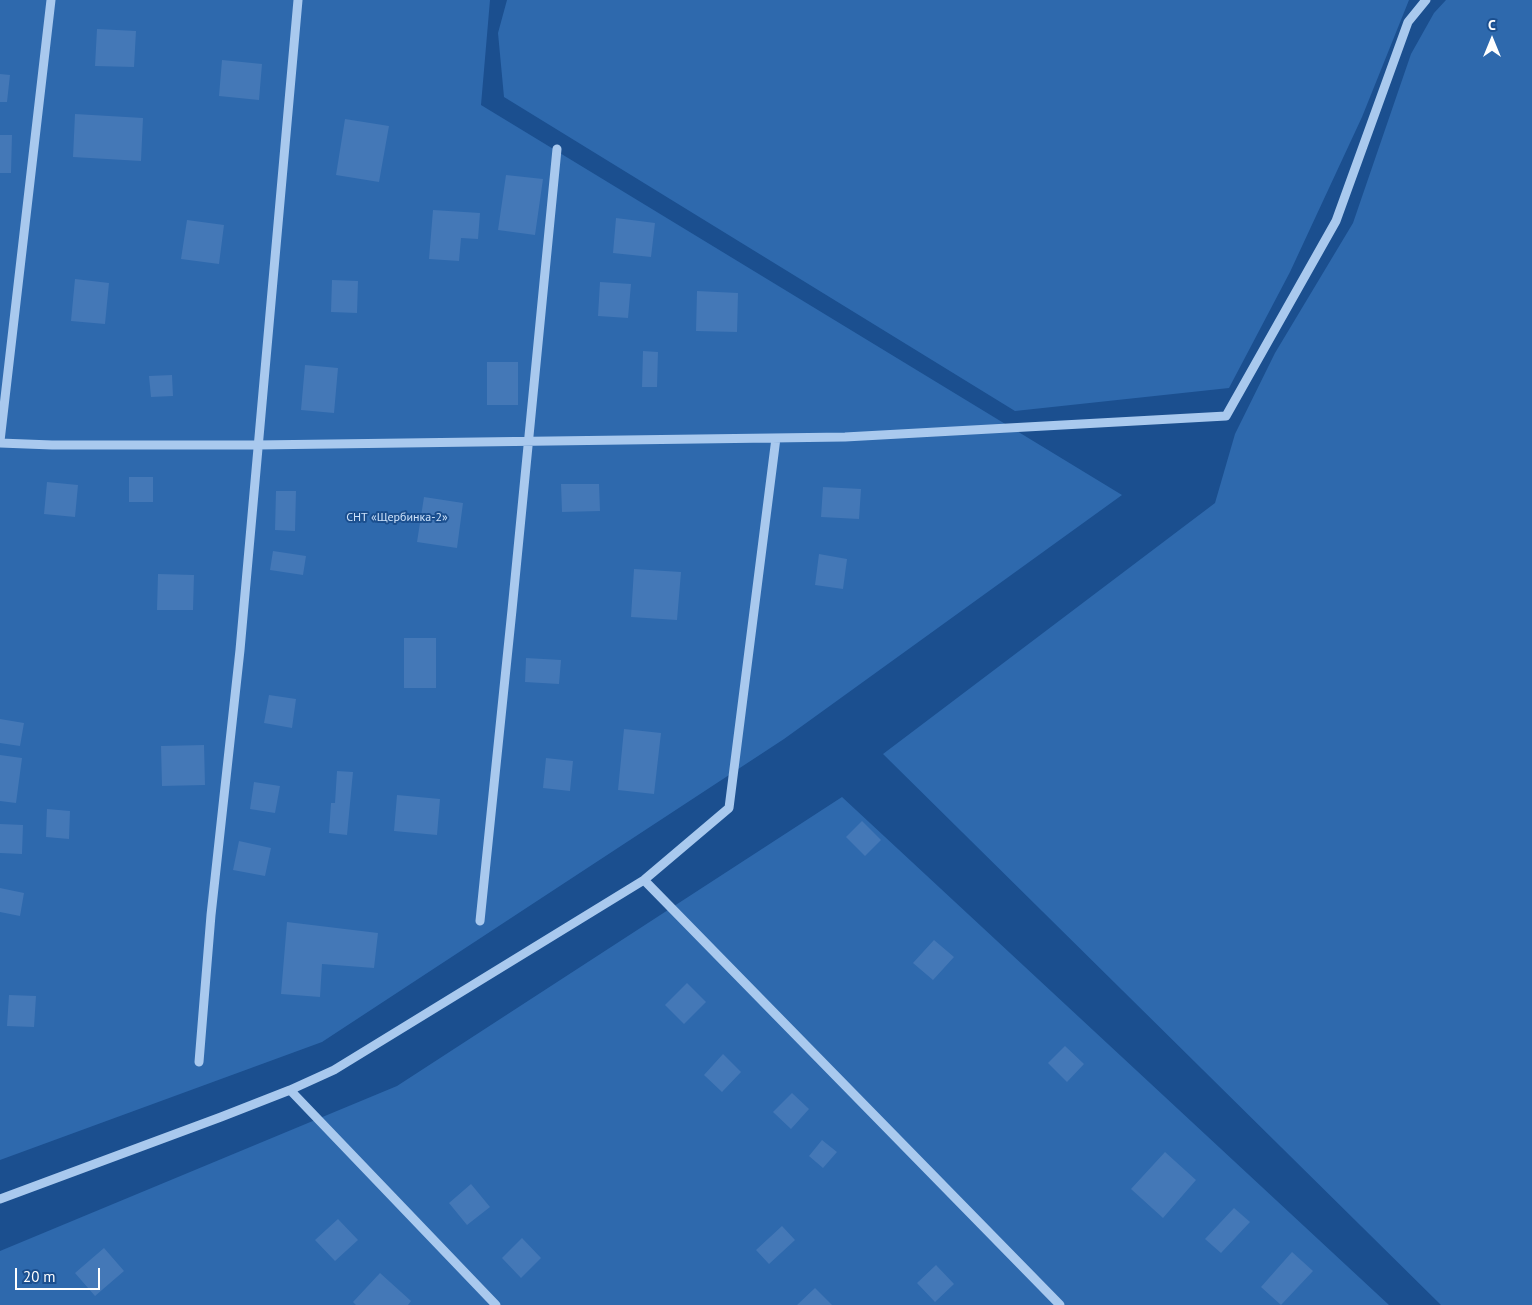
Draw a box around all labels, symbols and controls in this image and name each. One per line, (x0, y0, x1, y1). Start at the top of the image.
north arrow (1467, 15, 1517, 65)
text: С (1488, 16, 1496, 34)
park label: СНТ «Щербинка-2» (346, 511, 448, 525)
scale bar (18, 1258, 102, 1290)
text: 20 m (23, 1267, 56, 1286)

